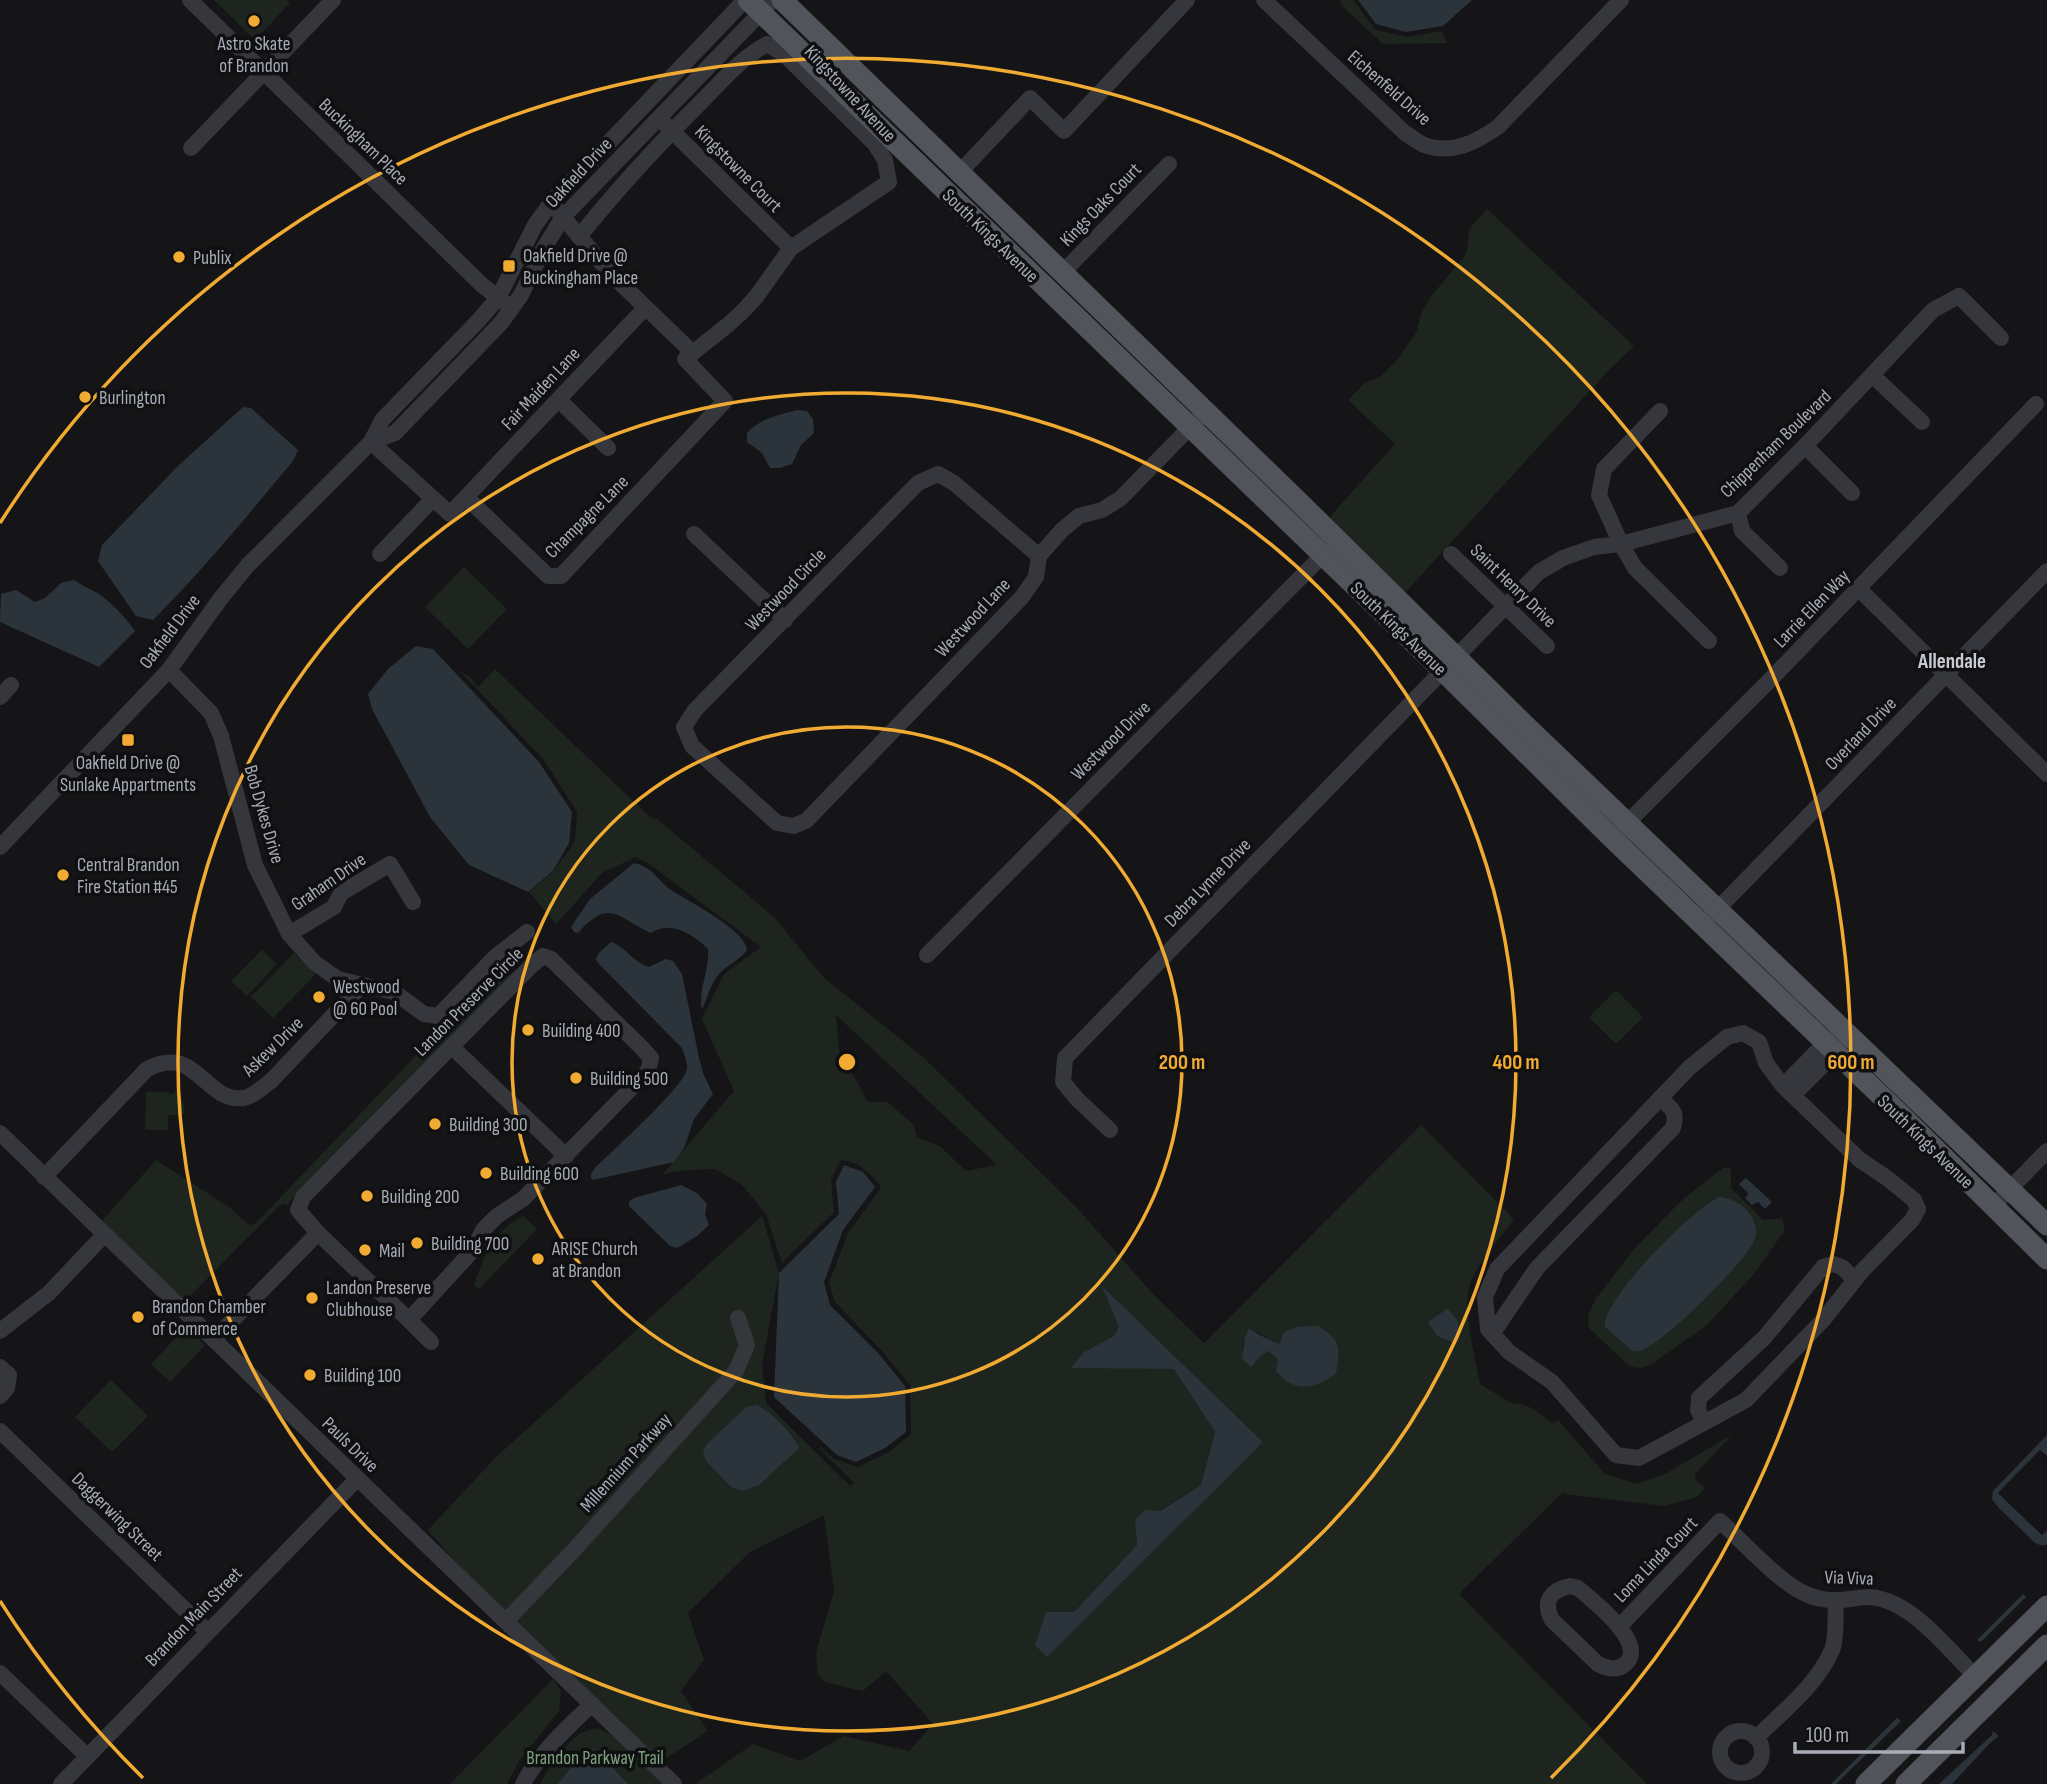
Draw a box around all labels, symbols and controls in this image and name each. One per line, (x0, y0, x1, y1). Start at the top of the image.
marker: Astro Skate of Brandon (246, 13, 262, 29)
place label: Astro Skate of Brandon (217, 33, 290, 78)
street label: Kingstowne Avenue (799, 41, 901, 147)
street label: Eichenfeld Drive (1343, 46, 1436, 131)
street label: Buckingham Place (314, 94, 412, 190)
street label: Kingstowne Court (690, 121, 787, 218)
street label: Oakfield Drive (541, 133, 617, 213)
street label: Kings Oaks Court (1055, 158, 1147, 252)
street label: South Kings Avenue (937, 184, 1043, 288)
place label: Oakfield Drive @ Buckingham Place (523, 245, 638, 290)
place label: Publix (193, 247, 231, 270)
marker: Publix (171, 249, 187, 265)
marker: Oakfield Drive @ Buckingham Place (501, 258, 517, 274)
street label: Fair Maiden Lane (497, 343, 585, 435)
street label: Chippenham Boulevard (1716, 385, 1836, 503)
place label: Burlington (99, 387, 166, 410)
marker: Burlington (77, 389, 93, 405)
street label: Champagne Lane (541, 471, 634, 564)
street label: Saint Henry Drive (1465, 539, 1561, 633)
street label: Westwood Circle (741, 544, 831, 636)
street label: Larrie Ellen Way (1769, 565, 1855, 653)
street label: Westwood Lane (931, 574, 1016, 662)
street label: South Kings Avenue (1345, 577, 1451, 681)
street label: Oakfield Drive (135, 590, 206, 674)
district label: Allendale (1917, 649, 1986, 674)
street label: Overland Drive (1821, 693, 1902, 775)
street label: Westwood Drive (1067, 697, 1156, 786)
marker: Oakfield Drive @ Sunlake Appartments (120, 732, 136, 748)
place label: Oakfield Drive @ Sunlake Appartments (60, 752, 196, 797)
street label: Bob Dykes Drive (239, 762, 289, 866)
street label: Debra Lynne Drive (1160, 834, 1256, 932)
street label: Graham Drive (287, 848, 371, 916)
place label: Central Brandon Fire Station #45 (77, 854, 180, 899)
marker: Central Brandon Fire Station #45 (55, 867, 71, 883)
street label: Landon Preserve Circle (410, 943, 528, 1061)
place label: Westwood @ 60 Pool (333, 976, 400, 1021)
marker: Westwood @ 60 Pool (311, 989, 327, 1005)
street label: Askew Drive (237, 1012, 309, 1083)
place label: Building 400 (542, 1020, 621, 1043)
marker: Building 400 (520, 1022, 536, 1038)
centre of rings (835, 1050, 859, 1074)
text: 200 m (1159, 1050, 1205, 1075)
text: 400 m (1493, 1050, 1539, 1075)
text: 600 m (1827, 1050, 1875, 1075)
place label: Building 500 (590, 1068, 668, 1091)
marker: Building 500 (568, 1070, 584, 1086)
street label: South Kings Avenue (1872, 1090, 1978, 1194)
place label: Building 300 (449, 1114, 528, 1137)
marker: Building 300 (427, 1116, 443, 1132)
place label: Building 600 (500, 1163, 579, 1186)
marker: Building 600 (478, 1165, 494, 1181)
place label: Building 200 (381, 1186, 459, 1209)
marker: Building 200 (359, 1188, 375, 1204)
place label: Building 700 (431, 1233, 509, 1256)
marker: Building 700 (409, 1235, 425, 1251)
place label: ARISE Church at Brandon (551, 1238, 638, 1283)
place label: Mail (379, 1240, 405, 1263)
marker: Mail (357, 1242, 373, 1258)
marker: ARISE Church at Brandon (530, 1251, 546, 1267)
place label: Landon Preserve Clubhouse (326, 1277, 431, 1322)
marker: Landon Preserve Clubhouse (304, 1290, 320, 1306)
place label: Brandon Chamber of Commerce (152, 1296, 266, 1341)
marker: Brandon Chamber of Commerce (130, 1309, 146, 1325)
place label: Building 100 (324, 1365, 401, 1388)
marker: Building 100 (302, 1367, 318, 1383)
street label: Millennium Parkway (576, 1408, 677, 1517)
street label: Pauls Drive (317, 1413, 383, 1478)
street label: Daggerwing Street (67, 1468, 168, 1566)
street label: Loma Linda Court (1609, 1512, 1703, 1608)
street label: Brandon Main Street (141, 1562, 247, 1672)
street label: Via Viva (1824, 1566, 1874, 1591)
scale bar (1795, 1710, 1963, 1754)
text: 100 m (1806, 1723, 1849, 1748)
park label: Brandon Parkway Trail (526, 1747, 664, 1770)

